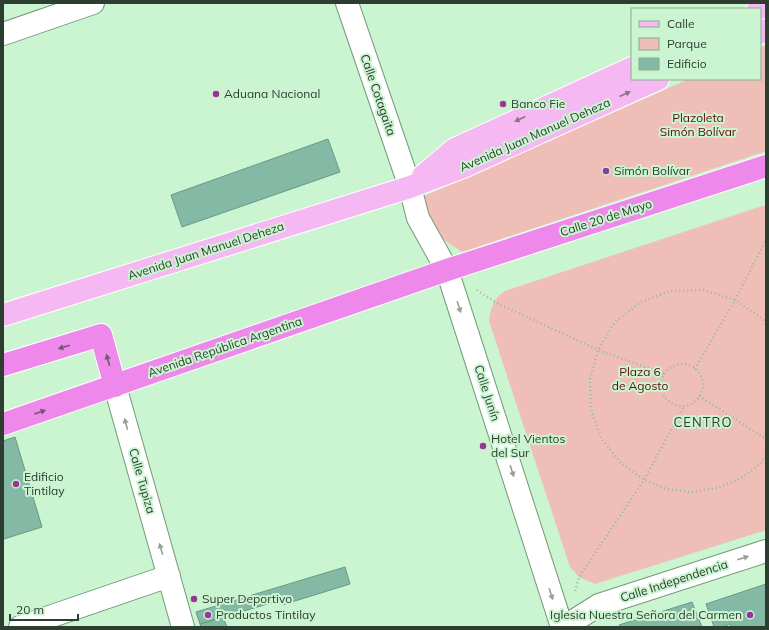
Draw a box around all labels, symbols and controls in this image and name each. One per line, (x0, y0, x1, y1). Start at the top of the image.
legend (631, 8, 761, 80)
text: Calle (667, 16, 694, 31)
text: Parque (667, 36, 707, 51)
street label: Calle Cotagaita (358, 52, 399, 138)
text: Edificio (667, 56, 707, 71)
place label: Aduana Nacional (224, 86, 320, 101)
marker: Aduana Nacional (211, 89, 221, 99)
one-way arrow (620, 91, 631, 97)
street label: Avenida Juan Manuel Deheza (457, 94, 612, 175)
place label: Banco Fie (511, 96, 565, 111)
marker: Banco Fie (498, 99, 508, 109)
park label: Plazoleta Simón Bolívar (660, 110, 737, 139)
one-way arrow (515, 116, 526, 122)
place label: Simón Bolívar (614, 163, 691, 178)
marker: Simón Bolívar (601, 166, 611, 176)
street label: Calle 20 de Mayo (558, 196, 654, 239)
street label: Avenida Juan Manuel Deheza (126, 218, 286, 283)
one-way arrow (456, 301, 462, 313)
street label: Avenida República Argentina (146, 313, 304, 380)
one-way arrow (58, 344, 70, 350)
one-way arrow (105, 354, 111, 366)
street label: Calle Junín (471, 363, 504, 423)
park label: Plaza 6 de Agosto (612, 364, 668, 393)
one-way arrow (34, 408, 46, 414)
district label: CENTRO (673, 414, 733, 430)
one-way arrow (122, 418, 128, 430)
place label: Hotel Vientos del Sur (491, 431, 565, 460)
marker: Hotel Vientos del Sur (478, 441, 488, 451)
street label: Calle Tupiza (126, 446, 159, 515)
one-way arrow (509, 465, 515, 477)
place label: Edificio Tintilay (24, 469, 65, 498)
marker: Edificio Tintilay (11, 479, 21, 489)
one-way arrow (158, 543, 164, 555)
one-way arrow (738, 555, 750, 561)
street label: Calle Independencia (618, 556, 729, 605)
one-way arrow (549, 589, 555, 601)
place label: Super Deportivo (202, 591, 292, 606)
marker: Super Deportivo (189, 594, 199, 604)
scale bar (10, 596, 78, 622)
text: 20 m (16, 602, 44, 617)
place label: Productos Tintilay (216, 607, 316, 622)
place label: Iglesia Nuestra Señora del Carmen (550, 607, 742, 622)
marker: Productos Tintilay (203, 610, 213, 620)
marker: Iglesia Nuestra Señora del Carmen (745, 610, 755, 620)

